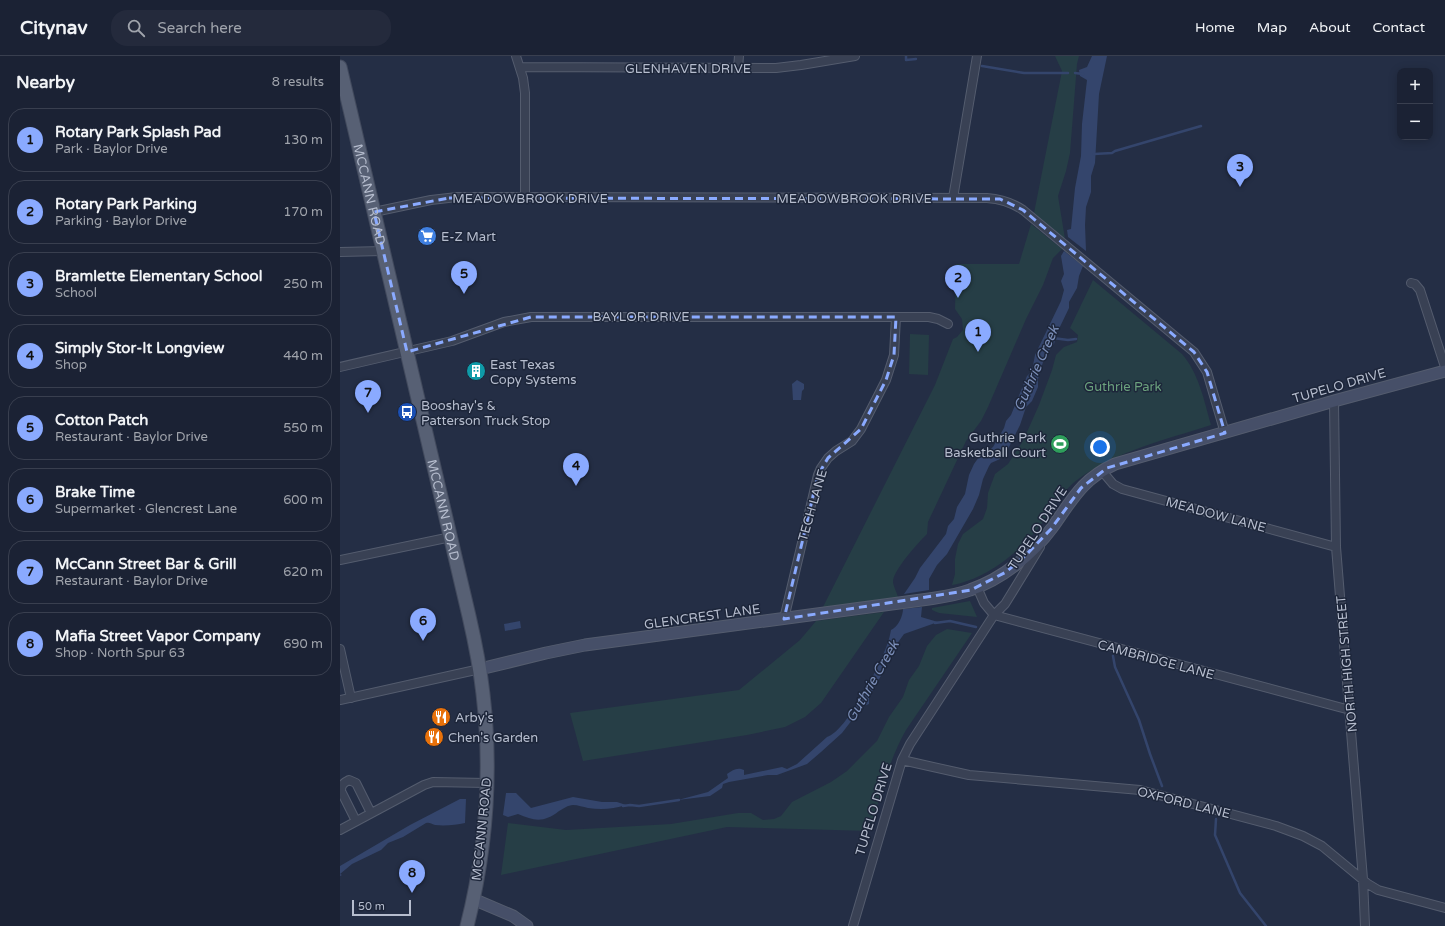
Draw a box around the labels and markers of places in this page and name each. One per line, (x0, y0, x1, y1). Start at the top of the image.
pin: 3 (1227, 154, 1253, 187)
supermarket icon: E-Z Mart (416, 225, 438, 247)
place label: E-Z Mart (441, 229, 496, 245)
pin: 5 (451, 261, 477, 294)
pin: 2 (945, 265, 971, 298)
pin: 1 (965, 319, 991, 352)
place label: East Texas Copy Systems (490, 357, 576, 388)
building icon: East Texas Copy Systems (465, 360, 487, 382)
pin: 7 (355, 380, 381, 413)
place label: Booshay's & Patterson Truck Stop (421, 398, 550, 429)
bus stop icon: Booshay's & Patterson Truck Stop (396, 401, 418, 423)
place label: Guthrie Park Basketball Court (944, 430, 1046, 461)
sports icon: Guthrie Park Basketball Court (1049, 433, 1071, 455)
pin: 4 (563, 453, 589, 486)
pin: 6 (410, 608, 436, 641)
restaurant icon: Arby's (430, 706, 452, 728)
place label: Arby's (455, 710, 494, 726)
restaurant icon: Chen's Garden (423, 726, 445, 748)
place label: Chen's Garden (448, 730, 538, 746)
pin: 8 (399, 860, 425, 893)

